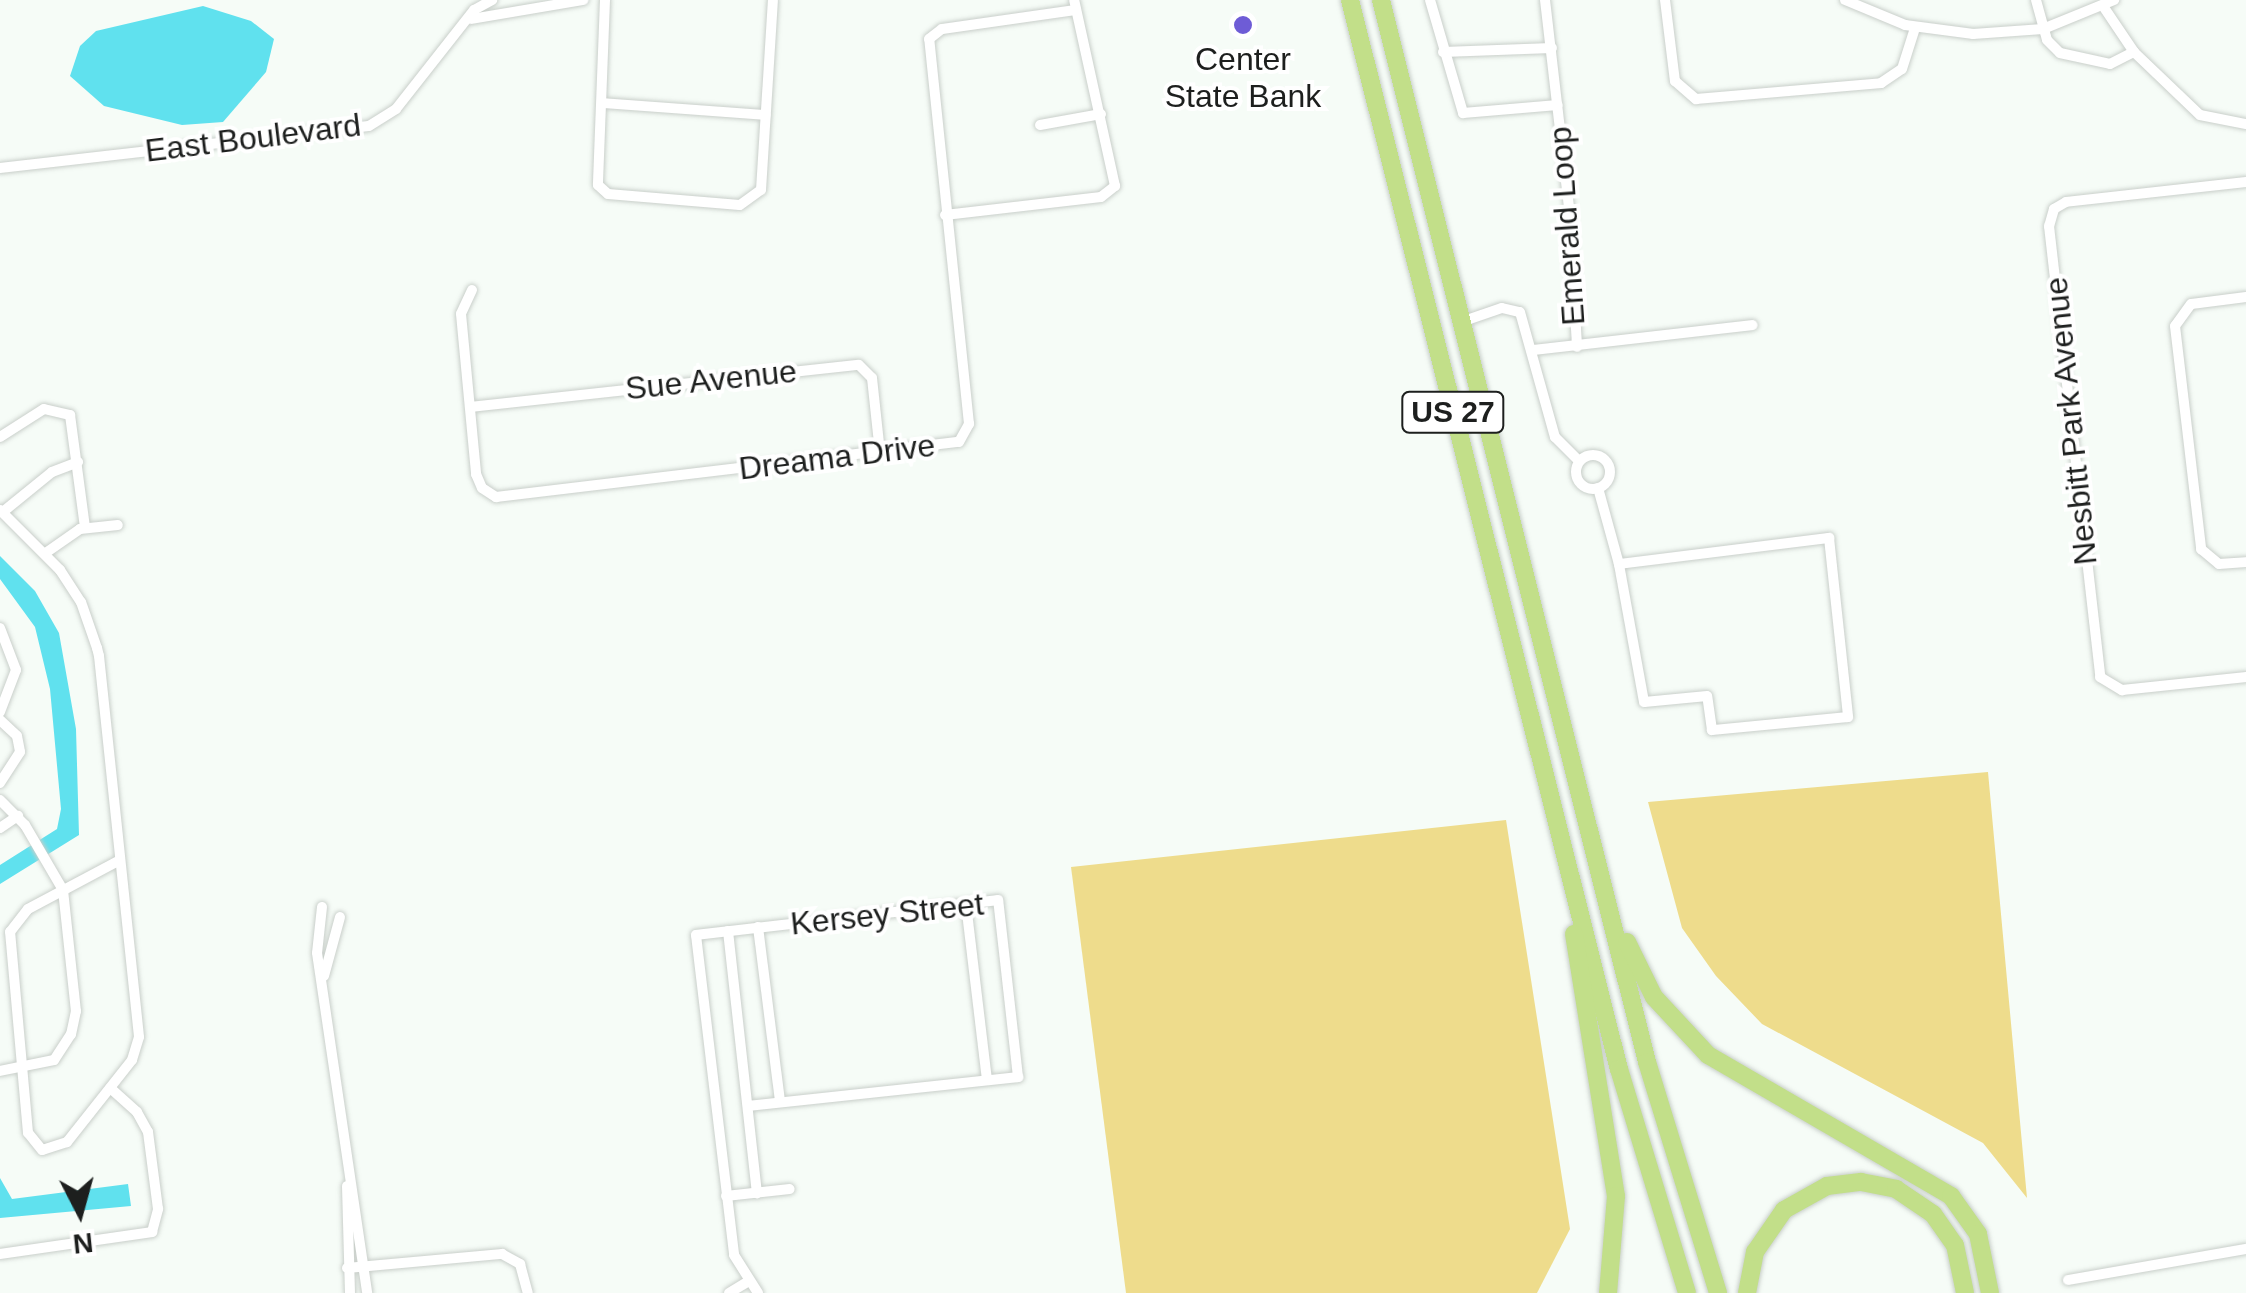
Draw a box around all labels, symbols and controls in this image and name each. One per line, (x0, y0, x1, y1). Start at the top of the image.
marker: Center State Bank (1232, 14, 1254, 36)
place label: Center State Bank (1165, 41, 1321, 116)
street label: East Boulevard (143, 106, 363, 170)
street label: Emerald Loop (1541, 125, 1593, 327)
street label: Nesbitt Park Avenue (2037, 274, 2105, 568)
street label: Sue Avenue (623, 352, 799, 408)
road number: US 27 (1400, 387, 1506, 437)
street label: Dreama Drive (737, 426, 937, 488)
street label: Kersey Street (789, 885, 985, 943)
north arrow (30, 1163, 130, 1263)
text: N (72, 1227, 95, 1260)

